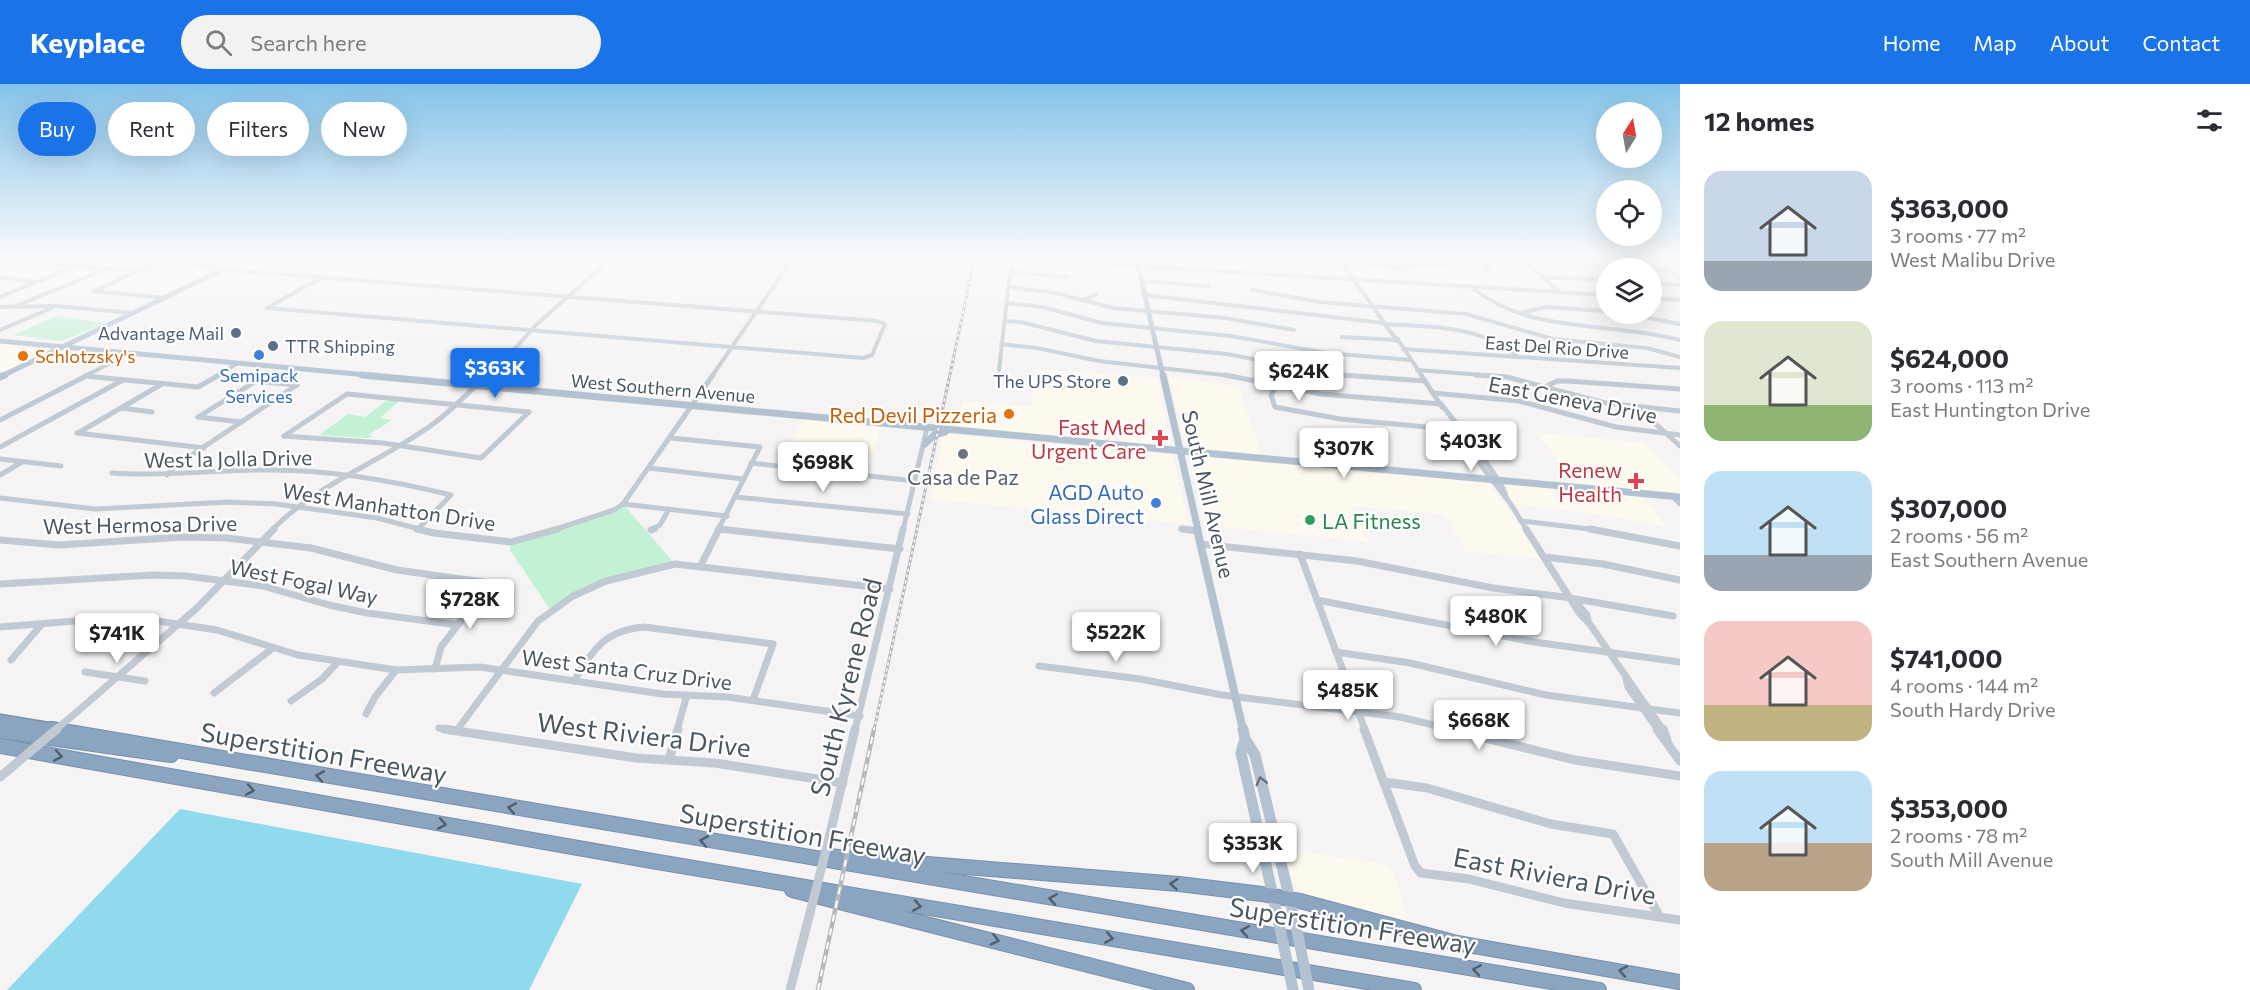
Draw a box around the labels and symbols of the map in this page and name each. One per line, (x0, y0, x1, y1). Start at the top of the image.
north arrow (1596, 102, 1662, 168)
place label: Advantage Mail (98, 322, 224, 344)
marker: Advantage Mail (229, 326, 243, 340)
street label: East Del Rio Drive (1484, 331, 1630, 363)
place label: TTR Shipping (285, 335, 395, 357)
marker: TTR Shipping (266, 339, 280, 353)
place label: Schlotzsky's (35, 345, 135, 367)
marker: Semipack Services (252, 348, 266, 362)
pin: $363K (453, 348, 537, 399)
marker: Schlotzsky's (16, 349, 30, 363)
pin: $624K (1257, 351, 1341, 402)
place label: Semipack Services (219, 364, 299, 407)
street label: West Southern Avenue (570, 369, 756, 407)
place label: The UPS Store (993, 370, 1111, 392)
street label: East Geneva Drive (1487, 370, 1659, 428)
marker: The UPS Store (1116, 374, 1130, 388)
place label: Red Devil Pizzeria (829, 402, 997, 427)
marker: Red Devil Pizzeria (1002, 407, 1016, 421)
street label: South Mill Avenue (1178, 408, 1240, 580)
place label: Fast Med Urgent Care (1031, 414, 1146, 463)
pin: $403K (1429, 421, 1513, 472)
pin: $307K (1302, 428, 1386, 479)
marker: Fast Med Urgent Care (1151, 429, 1169, 447)
pin: $698K (781, 442, 865, 493)
street label: West la Jolla Drive (144, 444, 312, 472)
marker: Casa de Paz (956, 447, 970, 461)
place label: Renew Health (1558, 457, 1622, 506)
place label: Casa de Paz (907, 464, 1019, 489)
marker: Renew Health (1627, 472, 1645, 490)
street label: West Manhatton Drive (281, 477, 497, 535)
place label: AGD Auto Glass Direct (1030, 479, 1144, 528)
marker: AGD Auto Glass Direct (1149, 496, 1163, 510)
place label: LA Fitness (1322, 508, 1421, 533)
street label: West Hermosa Drive (43, 510, 237, 538)
marker: LA Fitness (1303, 513, 1317, 527)
street label: West Fogal Way (228, 553, 380, 609)
street label: South Kyrene Road (803, 575, 887, 799)
pin: $728K (428, 579, 512, 630)
pin: $480K (1454, 596, 1538, 647)
pin: $522K (1074, 612, 1158, 663)
pin: $741K (75, 613, 159, 664)
street label: West Santa Cruz Drive (520, 644, 734, 694)
pin: $485K (1306, 670, 1390, 721)
pin: $668K (1437, 700, 1521, 751)
street label: West Riviera Drive (535, 706, 753, 762)
street label: Superstition Freeway (198, 715, 450, 789)
one-way arrow (52, 749, 62, 762)
one-way arrow (315, 770, 325, 783)
one-way arrow (1255, 776, 1268, 786)
one-way arrow (244, 783, 254, 796)
street label: Superstition Freeway (677, 796, 929, 870)
one-way arrow (508, 803, 517, 815)
one-way arrow (436, 817, 446, 830)
pin: $353K (1211, 823, 1295, 874)
one-way arrow (700, 835, 710, 848)
street label: East Riviera Drive (1451, 840, 1659, 910)
one-way arrow (1169, 878, 1178, 891)
street label: Superstition Freeway (1227, 890, 1479, 960)
one-way arrow (1048, 893, 1058, 906)
one-way arrow (912, 899, 921, 911)
one-way arrow (1241, 925, 1251, 938)
one-way arrow (990, 932, 1000, 945)
one-way arrow (1104, 932, 1114, 944)
one-way arrow (1473, 964, 1483, 977)
one-way arrow (1618, 965, 1628, 978)

